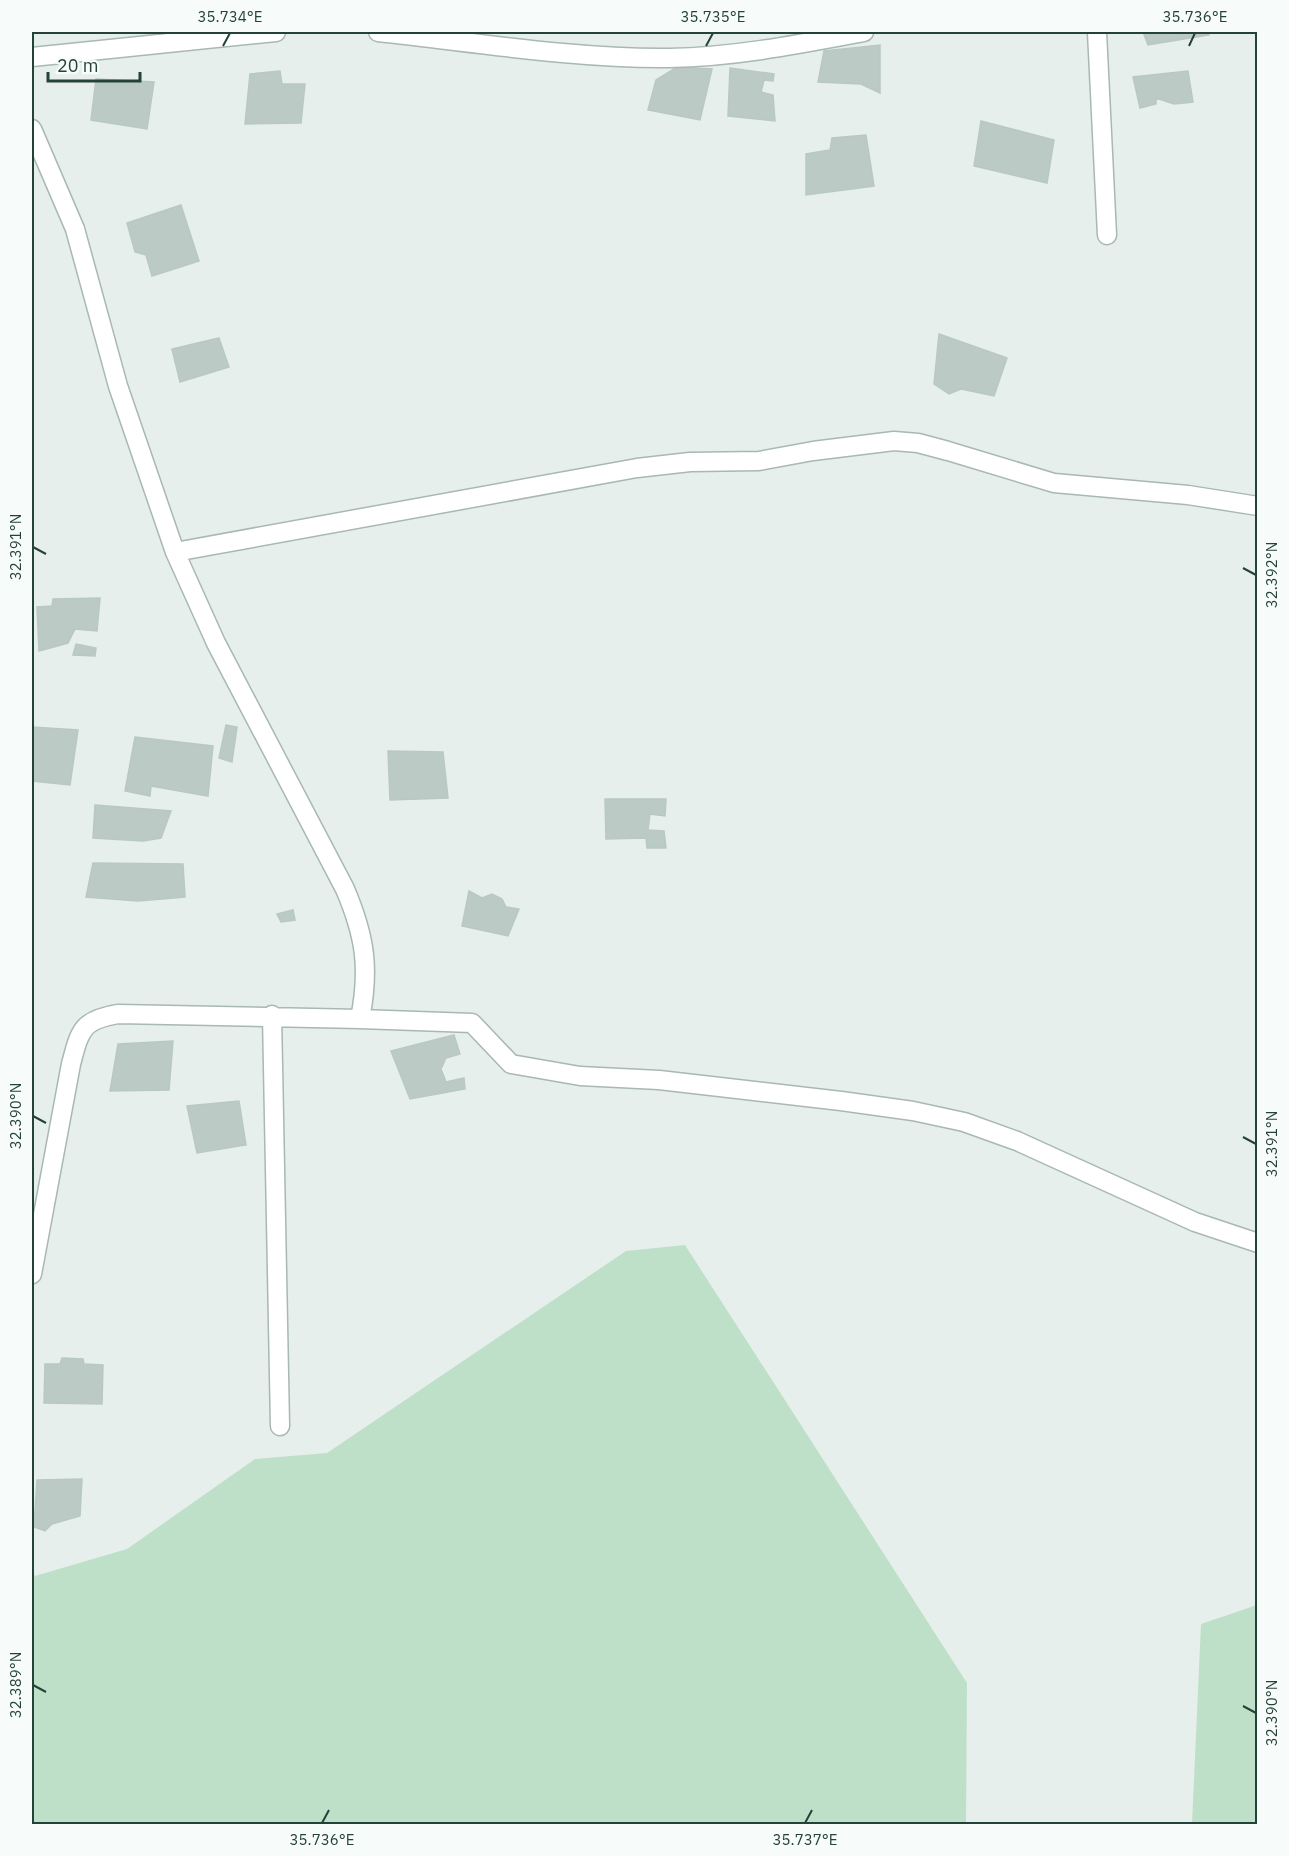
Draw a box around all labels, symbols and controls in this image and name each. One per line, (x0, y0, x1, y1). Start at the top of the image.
text: 35.734°E (198, 7, 262, 26)
text: 35.735°E (681, 7, 745, 26)
text: 35.736°E (1163, 7, 1227, 26)
scale bar (48, 45, 140, 83)
text: 20 m (57, 54, 99, 77)
text: 32.391°N (6, 514, 25, 580)
text: 32.392°N (1262, 542, 1281, 608)
text: 32.390°N (6, 1083, 25, 1149)
text: 32.391°N (1262, 1111, 1281, 1177)
text: 32.389°N (6, 1652, 25, 1718)
text: 32.390°N (1262, 1680, 1281, 1746)
text: 35.736°E (290, 1830, 354, 1849)
text: 35.737°E (773, 1830, 837, 1849)

